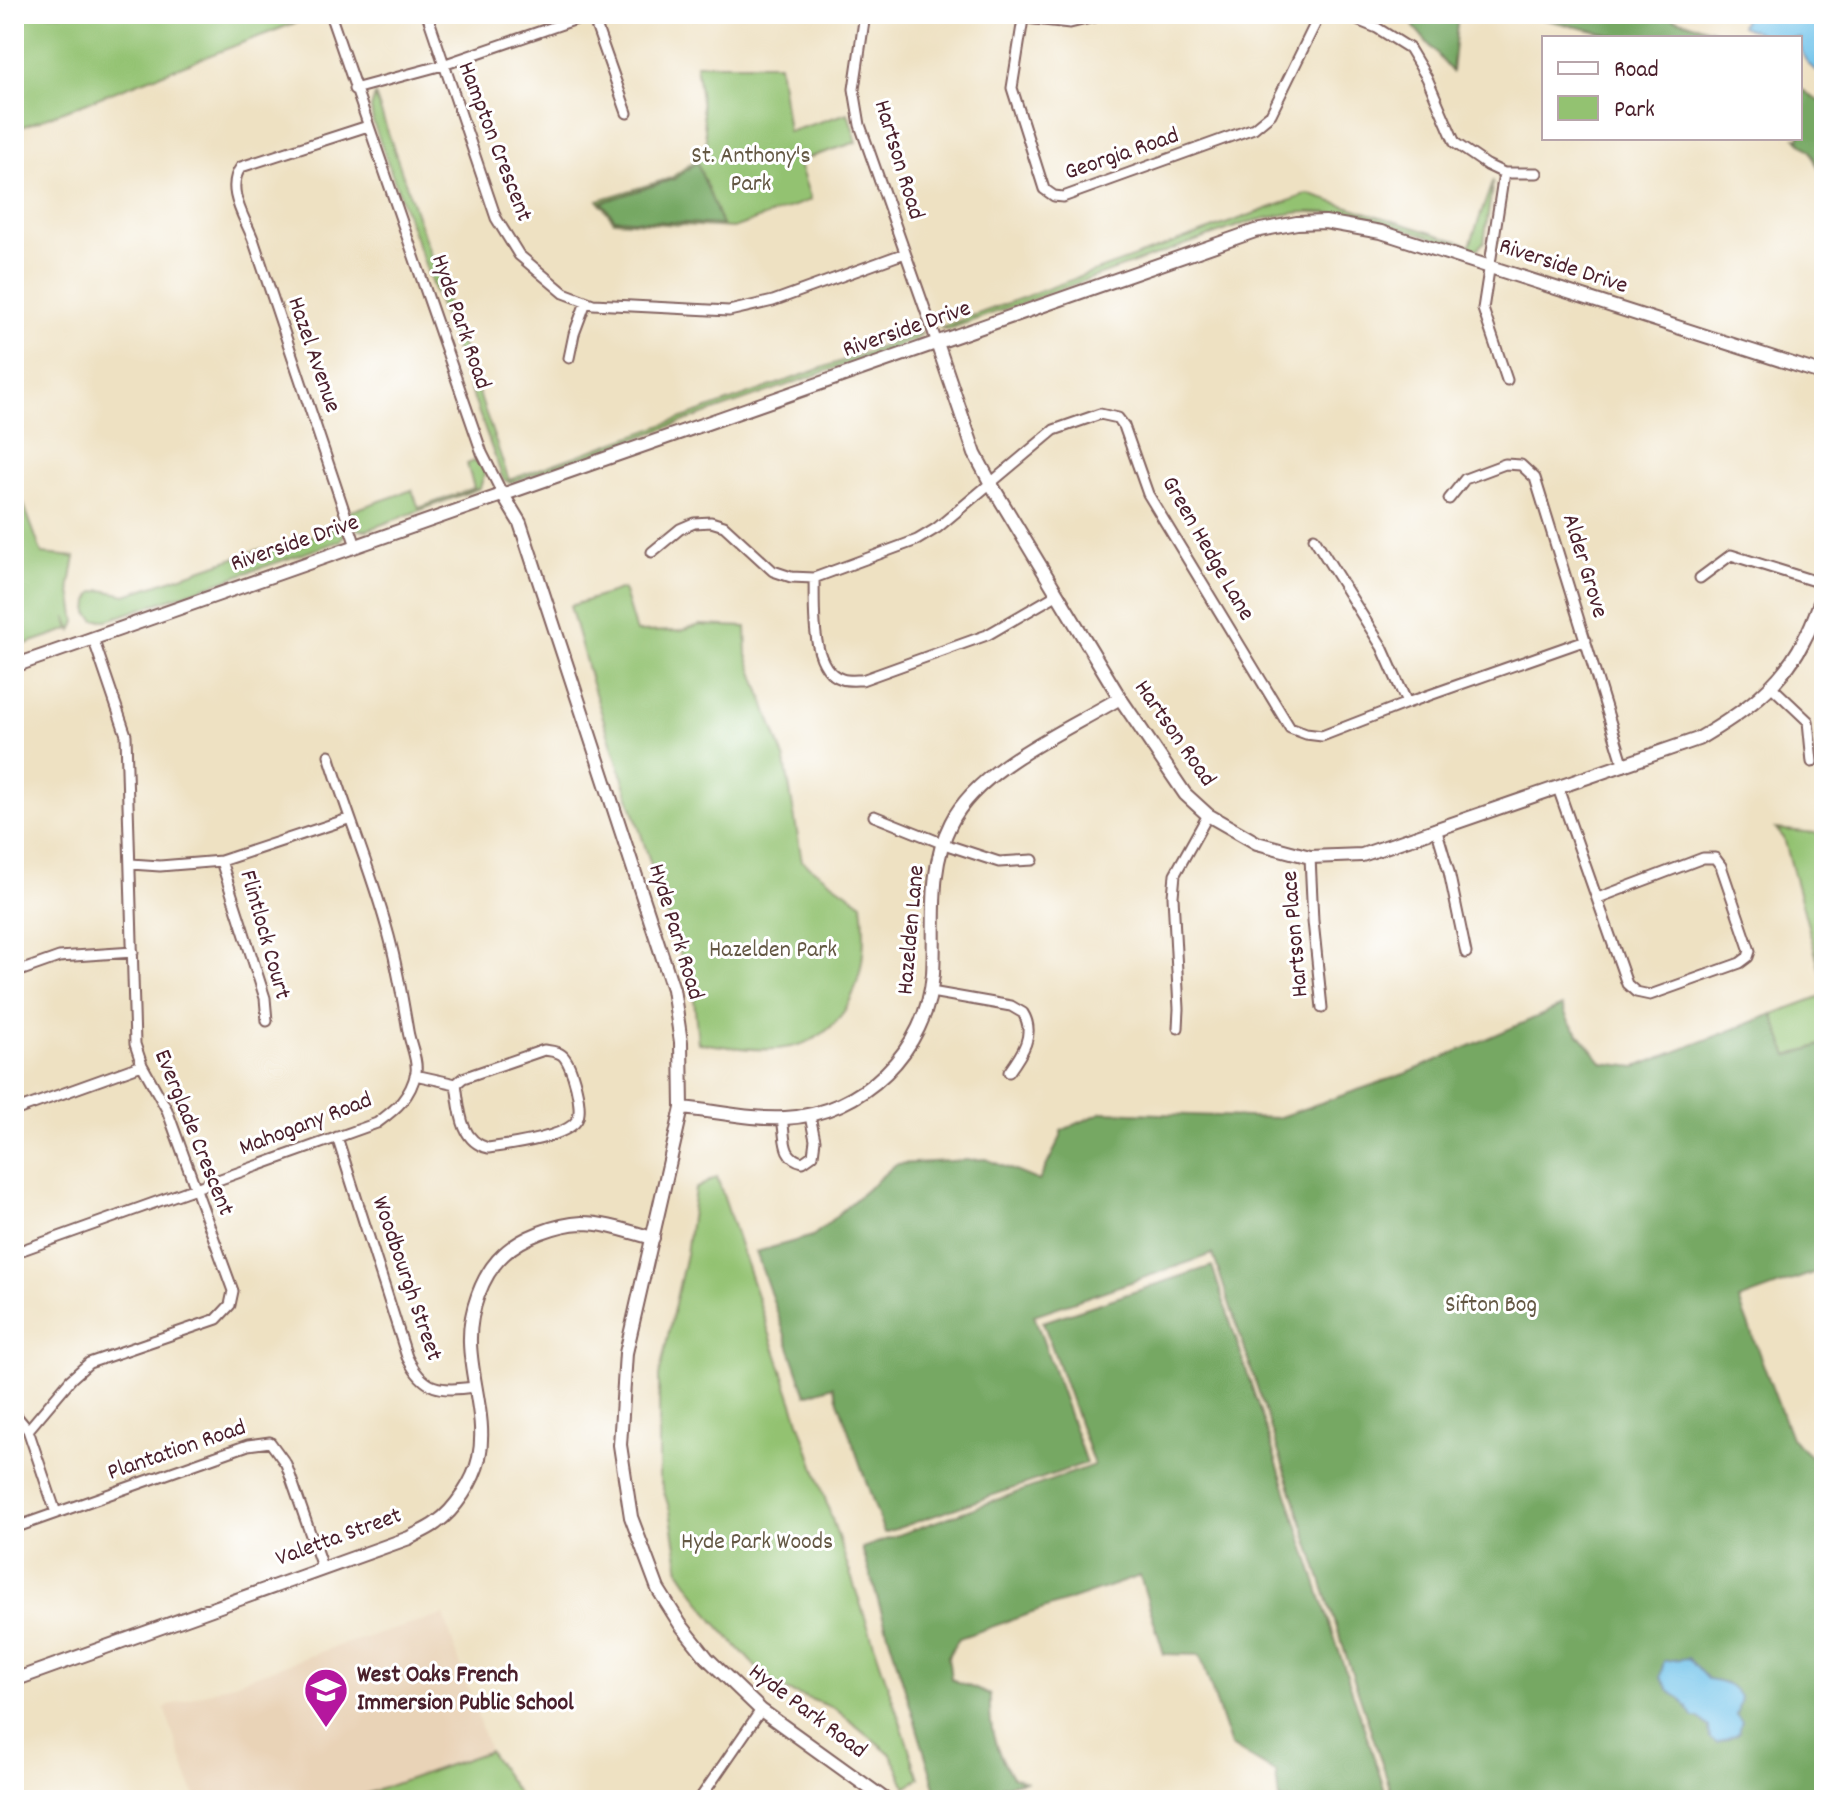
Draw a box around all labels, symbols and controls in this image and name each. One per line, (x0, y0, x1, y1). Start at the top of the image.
legend (1542, 36, 1802, 140)
text: Road (1614, 54, 1659, 88)
street label: Hampton Crescent (448, 57, 540, 227)
text: Park (1614, 94, 1655, 128)
street label: Hartson Road (864, 96, 932, 224)
street label: Georgia Road (1060, 120, 1184, 190)
park label: St. Anthony's Park (691, 140, 811, 202)
street label: Riverside Drive (1494, 230, 1632, 304)
street label: Hyde Park Road (421, 250, 499, 394)
street label: Riverside Drive (838, 292, 976, 368)
street label: Hazel Avenue (277, 293, 349, 417)
street label: Green Hedge Lane (1152, 470, 1262, 628)
street label: Riverside Drive (226, 506, 364, 582)
street label: Alder Grove (1552, 510, 1616, 622)
street label: Hartson Road (1125, 674, 1223, 794)
street label: Hyde Park Road (638, 860, 712, 1004)
street label: Hazelden Lane (889, 864, 935, 996)
street label: Flintlock Court (229, 866, 299, 1004)
street label: Hartson Place (1274, 869, 1318, 999)
park label: Hazelden Park (709, 934, 837, 968)
street label: Everglade Crescent (144, 1045, 242, 1221)
street label: Mahogany Road (235, 1084, 377, 1166)
street label: Woodbourgh Street (362, 1192, 450, 1366)
park label: Sifton Bog (1445, 1289, 1537, 1323)
street label: Plantation Road (103, 1411, 251, 1491)
street label: Valetta Street (271, 1499, 407, 1577)
park label: Hyde Park Woods (681, 1526, 833, 1560)
street label: Hyde Park Road (741, 1656, 873, 1768)
place label: West Oaks French Immersion Public School (357, 1659, 574, 1721)
school or university icon: West Oaks French Immersion Public School (302, 1666, 350, 1729)

